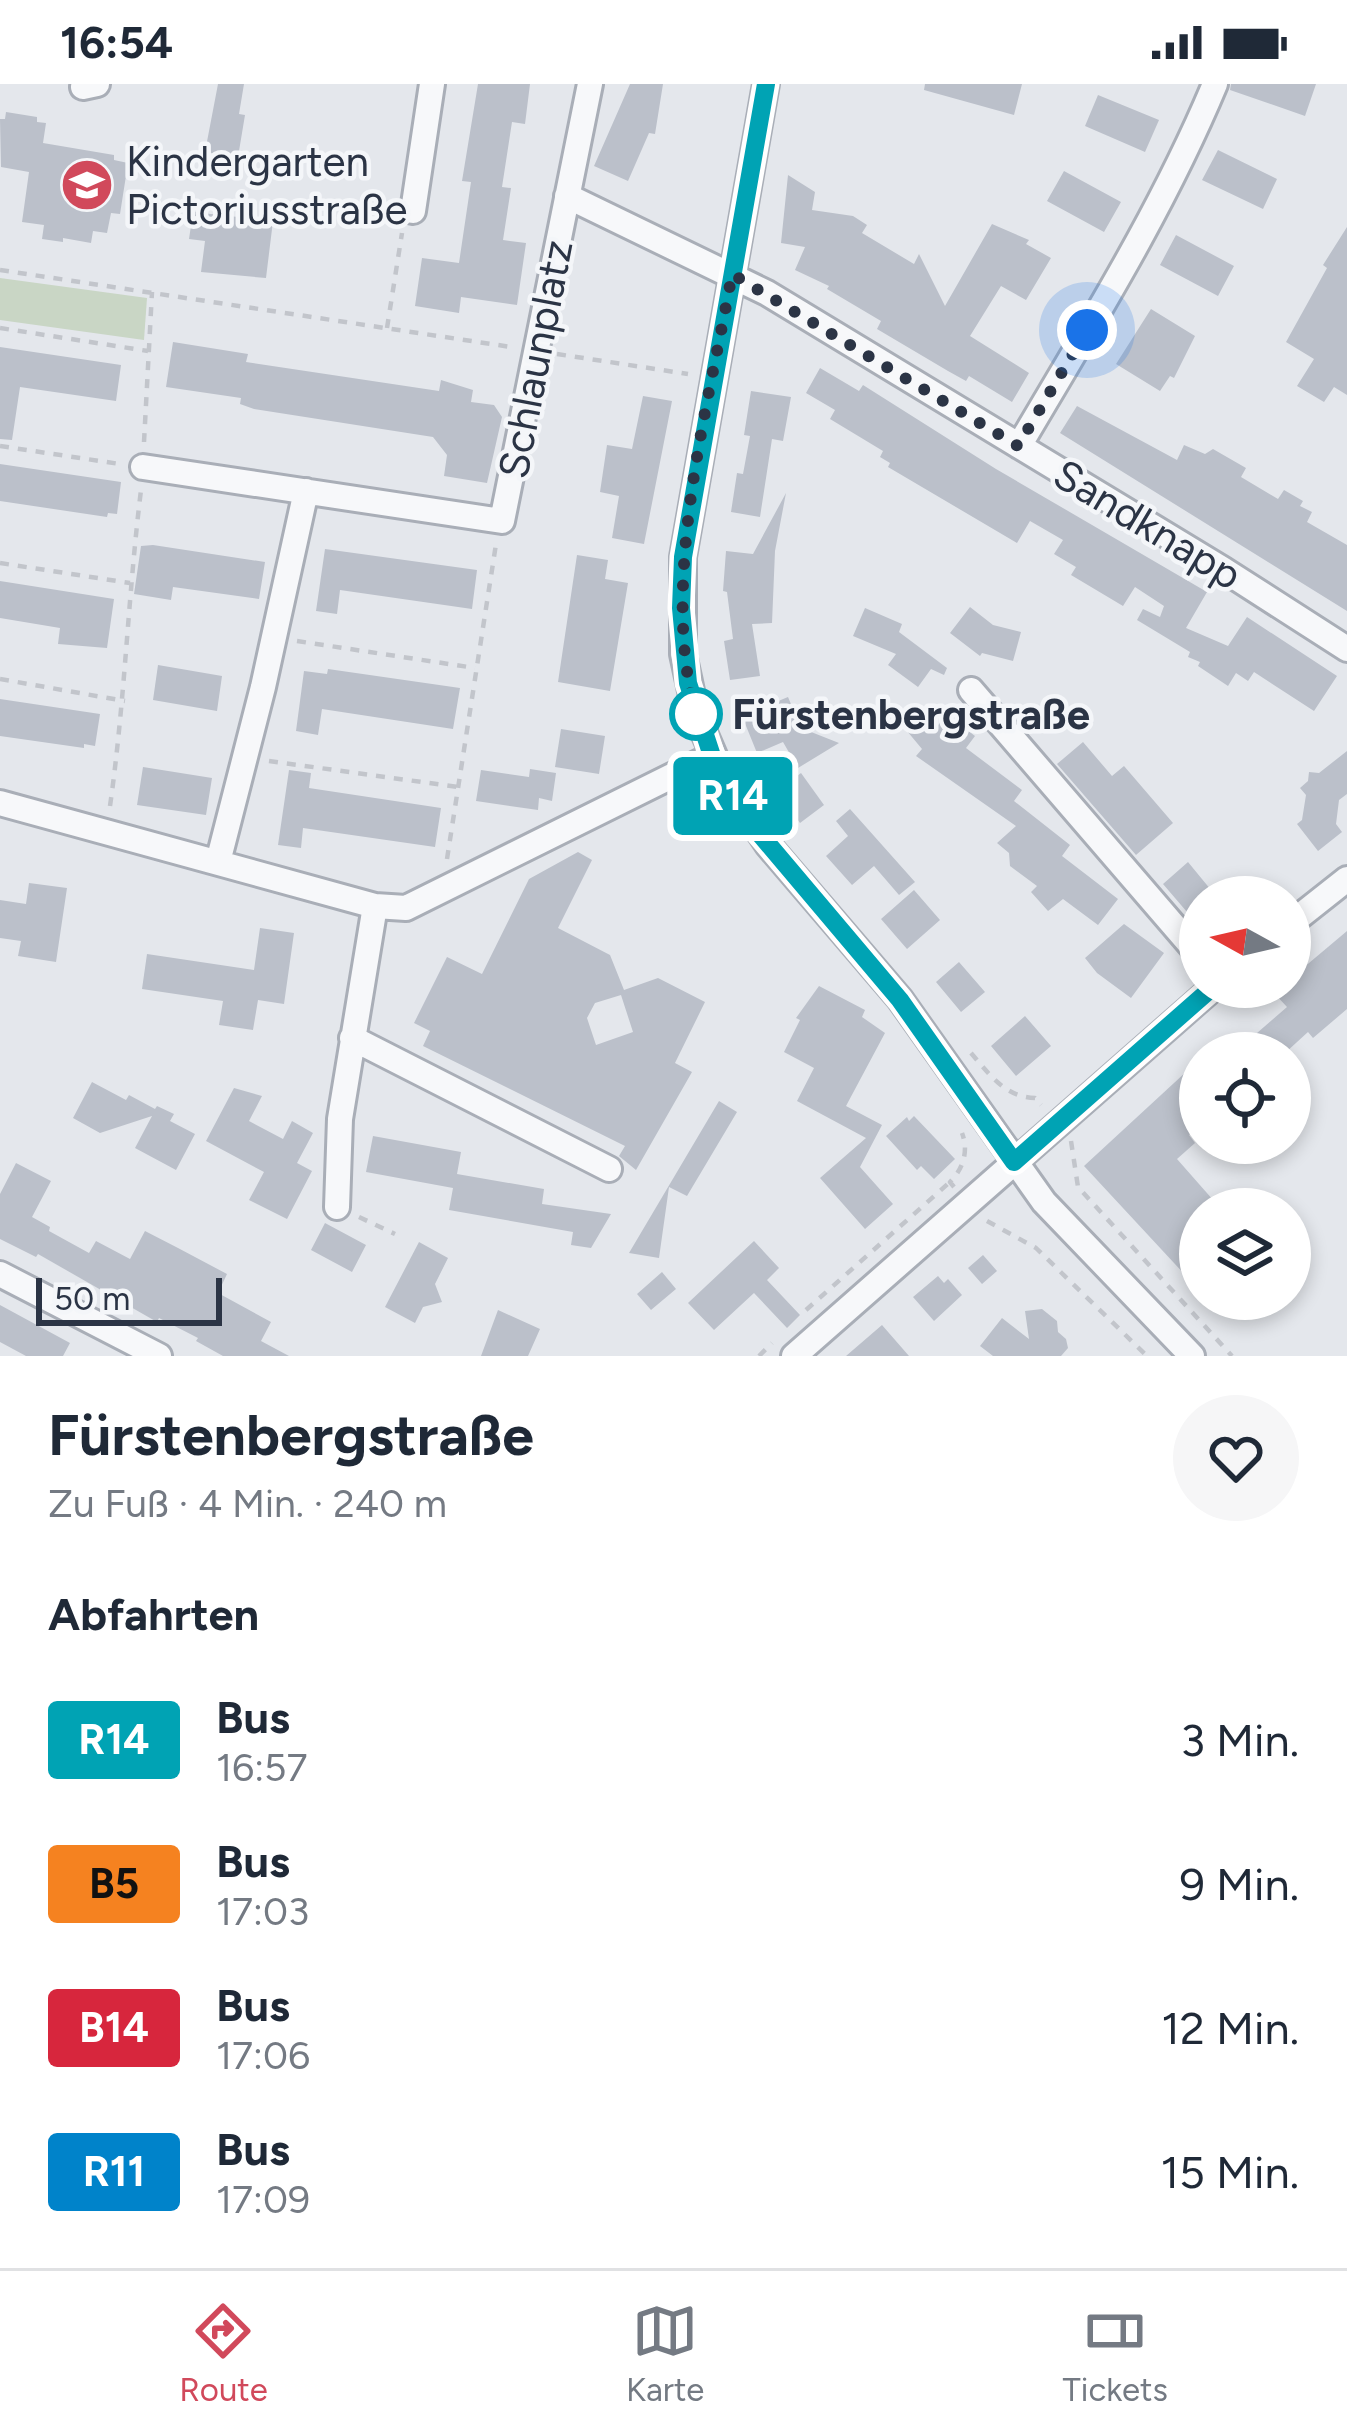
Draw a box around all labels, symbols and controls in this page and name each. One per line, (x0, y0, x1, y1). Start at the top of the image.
text: 16:54 (60, 15, 173, 69)
place label: Kindergarten Pictoriusstraße (126, 136, 408, 235)
school or university icon: Kindergarten Pictoriusstraße (59, 157, 115, 213)
street label: Schlaunplatz (487, 236, 584, 482)
your location (1057, 300, 1117, 360)
street label: Sandknapp (1045, 448, 1251, 600)
marker: Fürstenbergstraße (671, 689, 721, 739)
place label: Fürstenbergstraße (732, 689, 1090, 740)
line badge: R14 (664, 757, 802, 835)
text: R14 (697, 770, 769, 821)
north arrow (1179, 876, 1311, 1008)
map controls (1179, 876, 1311, 1320)
button: locate (1179, 1032, 1311, 1164)
button: layers (1179, 1188, 1311, 1320)
scale bar (36, 1272, 222, 1325)
text: 50 m (54, 1279, 130, 1318)
button: heart (1173, 1395, 1299, 1521)
text: Fürstenbergstraße (48, 1401, 534, 1469)
text: Zu Fuß · 4 Min. · 240 m (48, 1480, 447, 1527)
text: Abfahrten (48, 1587, 259, 1641)
text: Bus (216, 1690, 290, 1744)
text: 3 Min. (1180, 1713, 1299, 1767)
text: R14 (78, 1714, 150, 1765)
text: 16:57 (216, 1744, 307, 1791)
text: Bus (216, 1834, 290, 1888)
text: 9 Min. (1179, 1857, 1299, 1911)
text: B5 (89, 1858, 139, 1909)
text: 17:03 (216, 1888, 309, 1935)
text: Bus (216, 1978, 290, 2032)
text: 12 Min. (1161, 2001, 1299, 2055)
text: B14 (79, 2002, 149, 2053)
text: 17:06 (216, 2032, 310, 2079)
text: Bus (216, 2122, 290, 2176)
text: 15 Min. (1160, 2145, 1299, 2199)
text: R11 (83, 2146, 145, 2197)
text: 17:09 (216, 2176, 310, 2223)
tab: Route (179, 2298, 268, 2409)
tab: Karte (626, 2298, 704, 2409)
tab: Tickets (1063, 2298, 1168, 2409)

